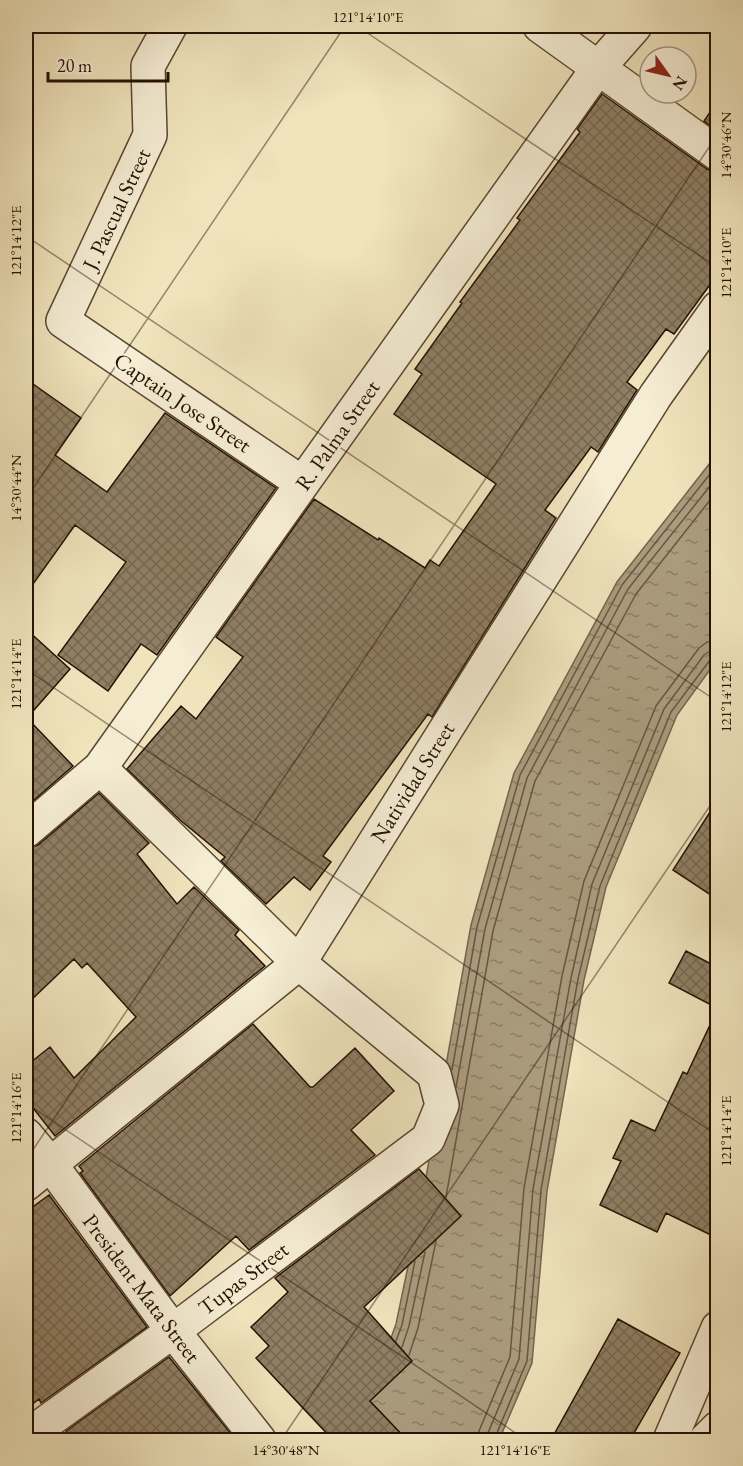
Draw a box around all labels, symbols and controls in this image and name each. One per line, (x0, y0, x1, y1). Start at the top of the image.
text: 121°14'10"E (332, 7, 404, 26)
scale bar (48, 45, 168, 83)
north arrow (638, 45, 698, 105)
text: 20 m (57, 54, 92, 77)
text: N (668, 72, 692, 94)
text: 14°30'46"N (716, 111, 735, 179)
street label: J. Pascual Street (75, 144, 157, 277)
text: 121°14'12"E (6, 205, 25, 277)
text: 121°14'10"E (716, 227, 735, 299)
street label: Captain Jose Street (108, 346, 257, 459)
street label: R. Palma Street (289, 374, 386, 496)
text: 14°30'44"N (6, 454, 25, 522)
text: 121°14'14"E (6, 638, 25, 710)
text: 121°14'12"E (716, 661, 735, 733)
street label: Natividad Street (364, 716, 461, 848)
text: 121°14'16"E (6, 1072, 25, 1144)
text: 121°14'14"E (716, 1095, 735, 1167)
street label: President Mata Street (76, 1208, 207, 1369)
street label: Tupas Street (192, 1235, 294, 1322)
text: 14°30'48"N (252, 1440, 320, 1459)
text: 121°14'16"E (479, 1440, 551, 1459)

